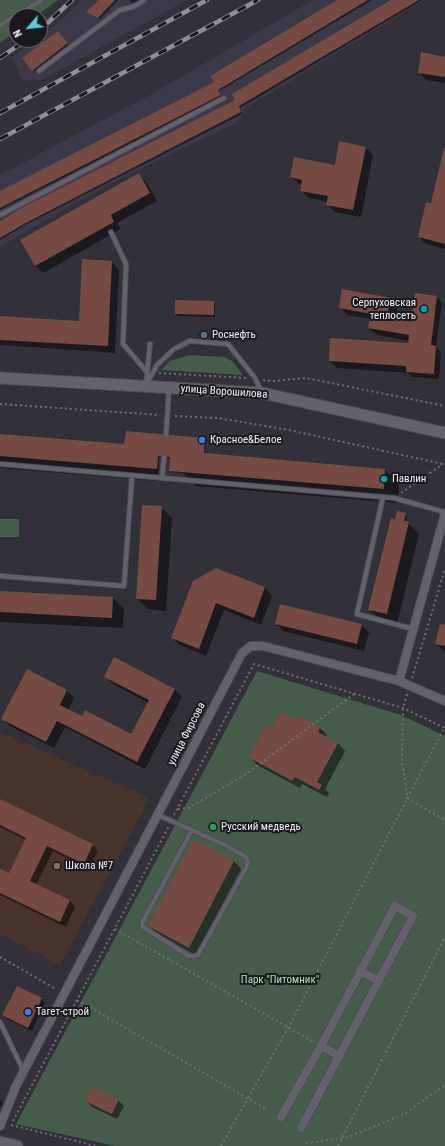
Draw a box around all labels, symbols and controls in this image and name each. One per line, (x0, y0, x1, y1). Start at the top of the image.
north arrow (8, 8, 48, 48)
text: N (11, 27, 25, 39)
place label: Серпуховская теплосеть (352, 296, 416, 322)
marker: Серпуховская теплосеть (419, 304, 429, 314)
place label: Роснефть (212, 328, 256, 342)
marker: Роснефть (199, 330, 209, 340)
street label: улица Ворошилова (180, 382, 268, 402)
place label: Красное&Белое (210, 433, 282, 447)
marker: Красное&Белое (197, 435, 207, 445)
place label: Павлин (392, 472, 426, 486)
marker: Павлин (379, 474, 389, 484)
street label: улица Фирсова (165, 700, 209, 768)
place label: Русский медведь (221, 820, 301, 834)
marker: Русский медведь (208, 822, 218, 832)
place label: Школа №7 (65, 859, 113, 873)
marker: Школа №7 (52, 861, 62, 871)
park label: Парк "Питомник" (241, 973, 319, 987)
place label: Тагет-строй (36, 1005, 89, 1019)
marker: Тагет-строй (23, 1007, 33, 1017)

